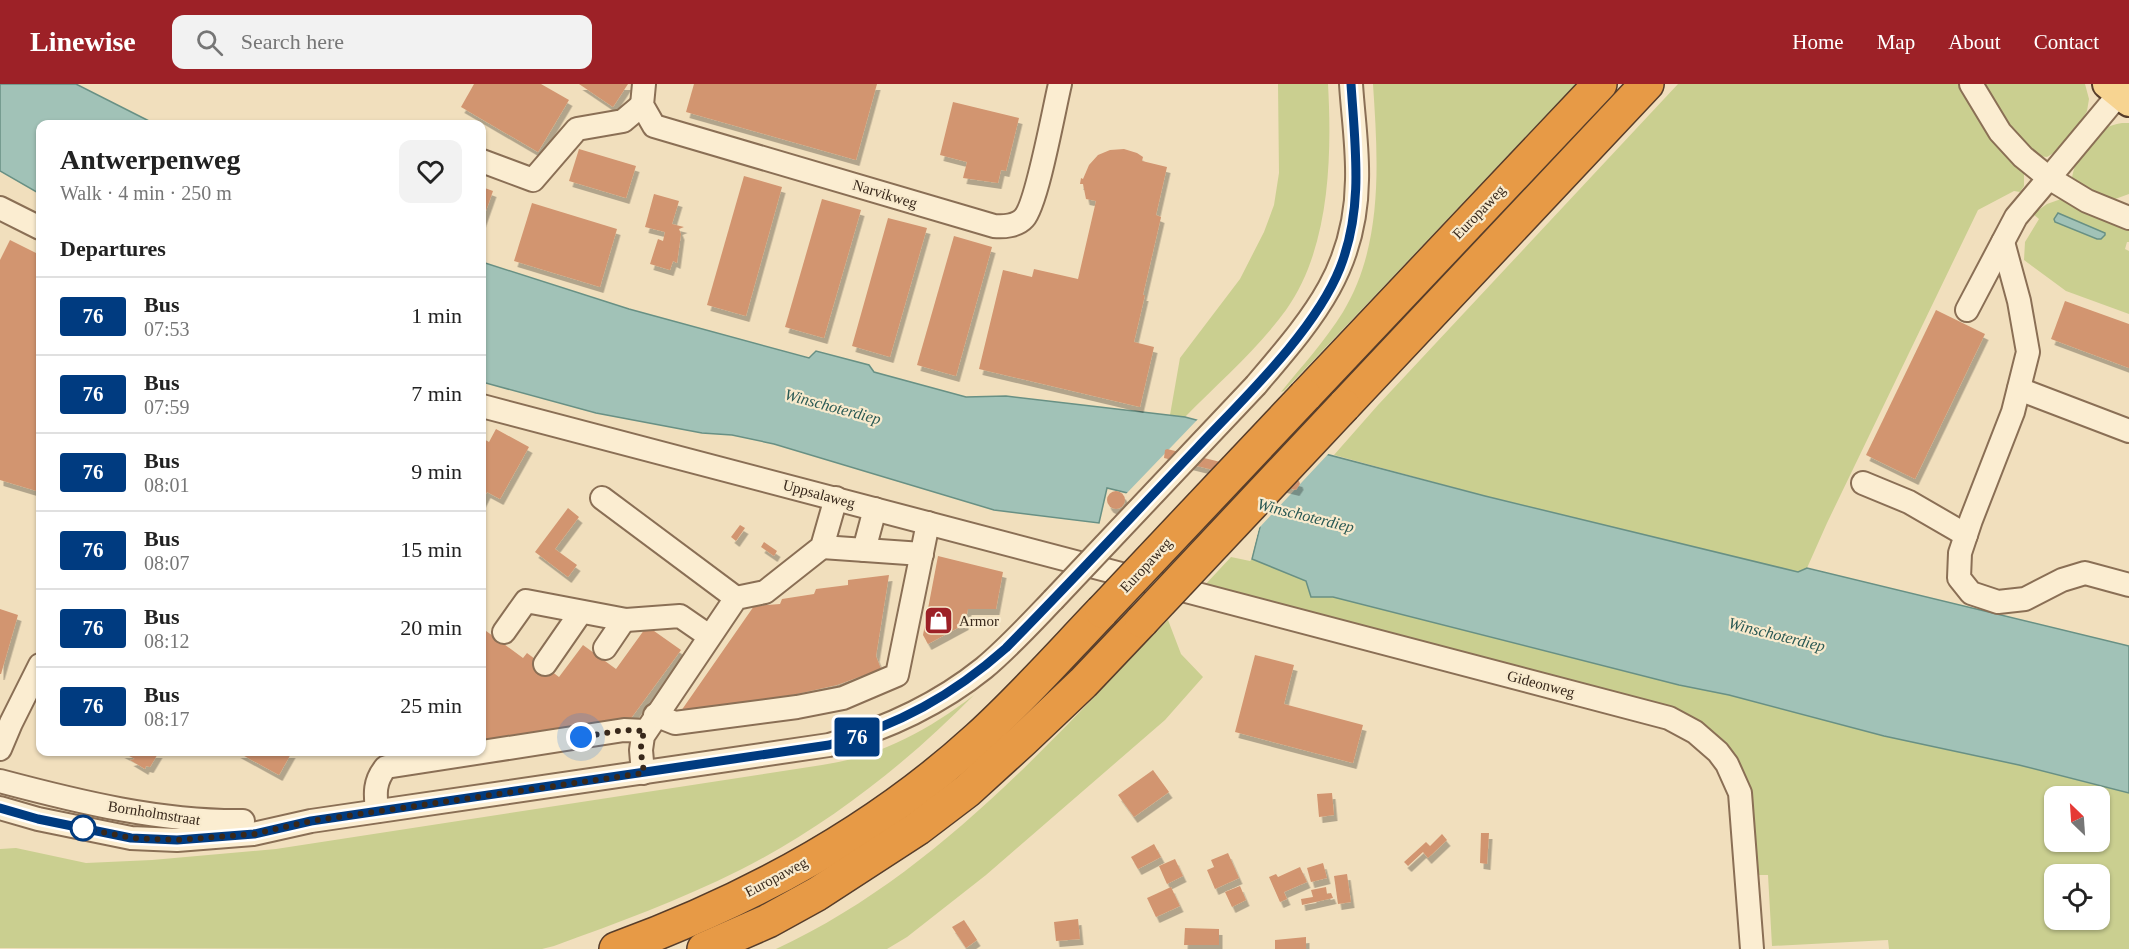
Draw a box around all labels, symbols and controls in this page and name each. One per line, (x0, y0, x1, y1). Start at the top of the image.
search box (172, 15, 592, 69)
text: Linewise (30, 26, 136, 57)
icon: search (193, 26, 226, 59)
text: Search here (241, 29, 344, 54)
text: Home (1792, 30, 1844, 54)
text: Map (1877, 30, 1915, 54)
text: About (1948, 30, 2001, 54)
text: Contact (2034, 30, 2099, 54)
button: heart (399, 140, 462, 203)
text: Antwerpenweg (60, 144, 240, 175)
street label: Narvikweg (851, 177, 920, 212)
text: Walk · 4 min · 250 m (60, 182, 232, 204)
street label: Europaweg (1450, 182, 1509, 242)
text: Departures (60, 236, 166, 261)
text: Bus (144, 292, 179, 317)
text: 1 min (411, 303, 462, 328)
text: 76 (83, 304, 104, 328)
text: 07:53 (144, 318, 190, 340)
text: Bus (144, 370, 179, 395)
text: 7 min (411, 381, 462, 406)
text: 76 (83, 382, 104, 406)
water label: Winschoterdiep (783, 385, 883, 428)
text: 07:59 (144, 396, 190, 418)
text: Bus (144, 448, 179, 473)
text: 9 min (411, 459, 462, 484)
text: 76 (83, 460, 104, 484)
text: 08:01 (144, 474, 190, 496)
street label: Uppsalaweg (781, 477, 857, 511)
water label: Winschoterdiep (1256, 495, 1356, 537)
text: Bus (144, 526, 179, 551)
street label: Europaweg (1117, 534, 1175, 595)
text: 15 min (400, 537, 462, 562)
text: 76 (83, 538, 104, 562)
text: 08:07 (144, 552, 190, 574)
text: Bus (144, 604, 179, 629)
shop icon: Armor (922, 605, 954, 637)
place label: Armor (959, 613, 999, 629)
water label: Winschoterdiep (1727, 614, 1827, 656)
text: 20 min (400, 615, 462, 640)
text: 76 (83, 616, 104, 640)
text: 08:12 (144, 630, 190, 652)
street label: Gideonweg (1506, 667, 1577, 701)
text: Bus (144, 682, 179, 707)
text: 25 min (400, 693, 462, 718)
text: 76 (83, 694, 104, 718)
text: 08:17 (144, 708, 190, 730)
line badge: 76 (830, 718, 884, 756)
your location (566, 722, 596, 752)
text: 76 (847, 725, 868, 749)
north arrow (2044, 786, 2110, 852)
map controls (2044, 786, 2110, 930)
street label: Bornholmstraat (107, 798, 202, 828)
unlabelled marker (70, 815, 96, 841)
street label: Europaweg (742, 854, 810, 900)
button: locate (2044, 864, 2110, 930)

